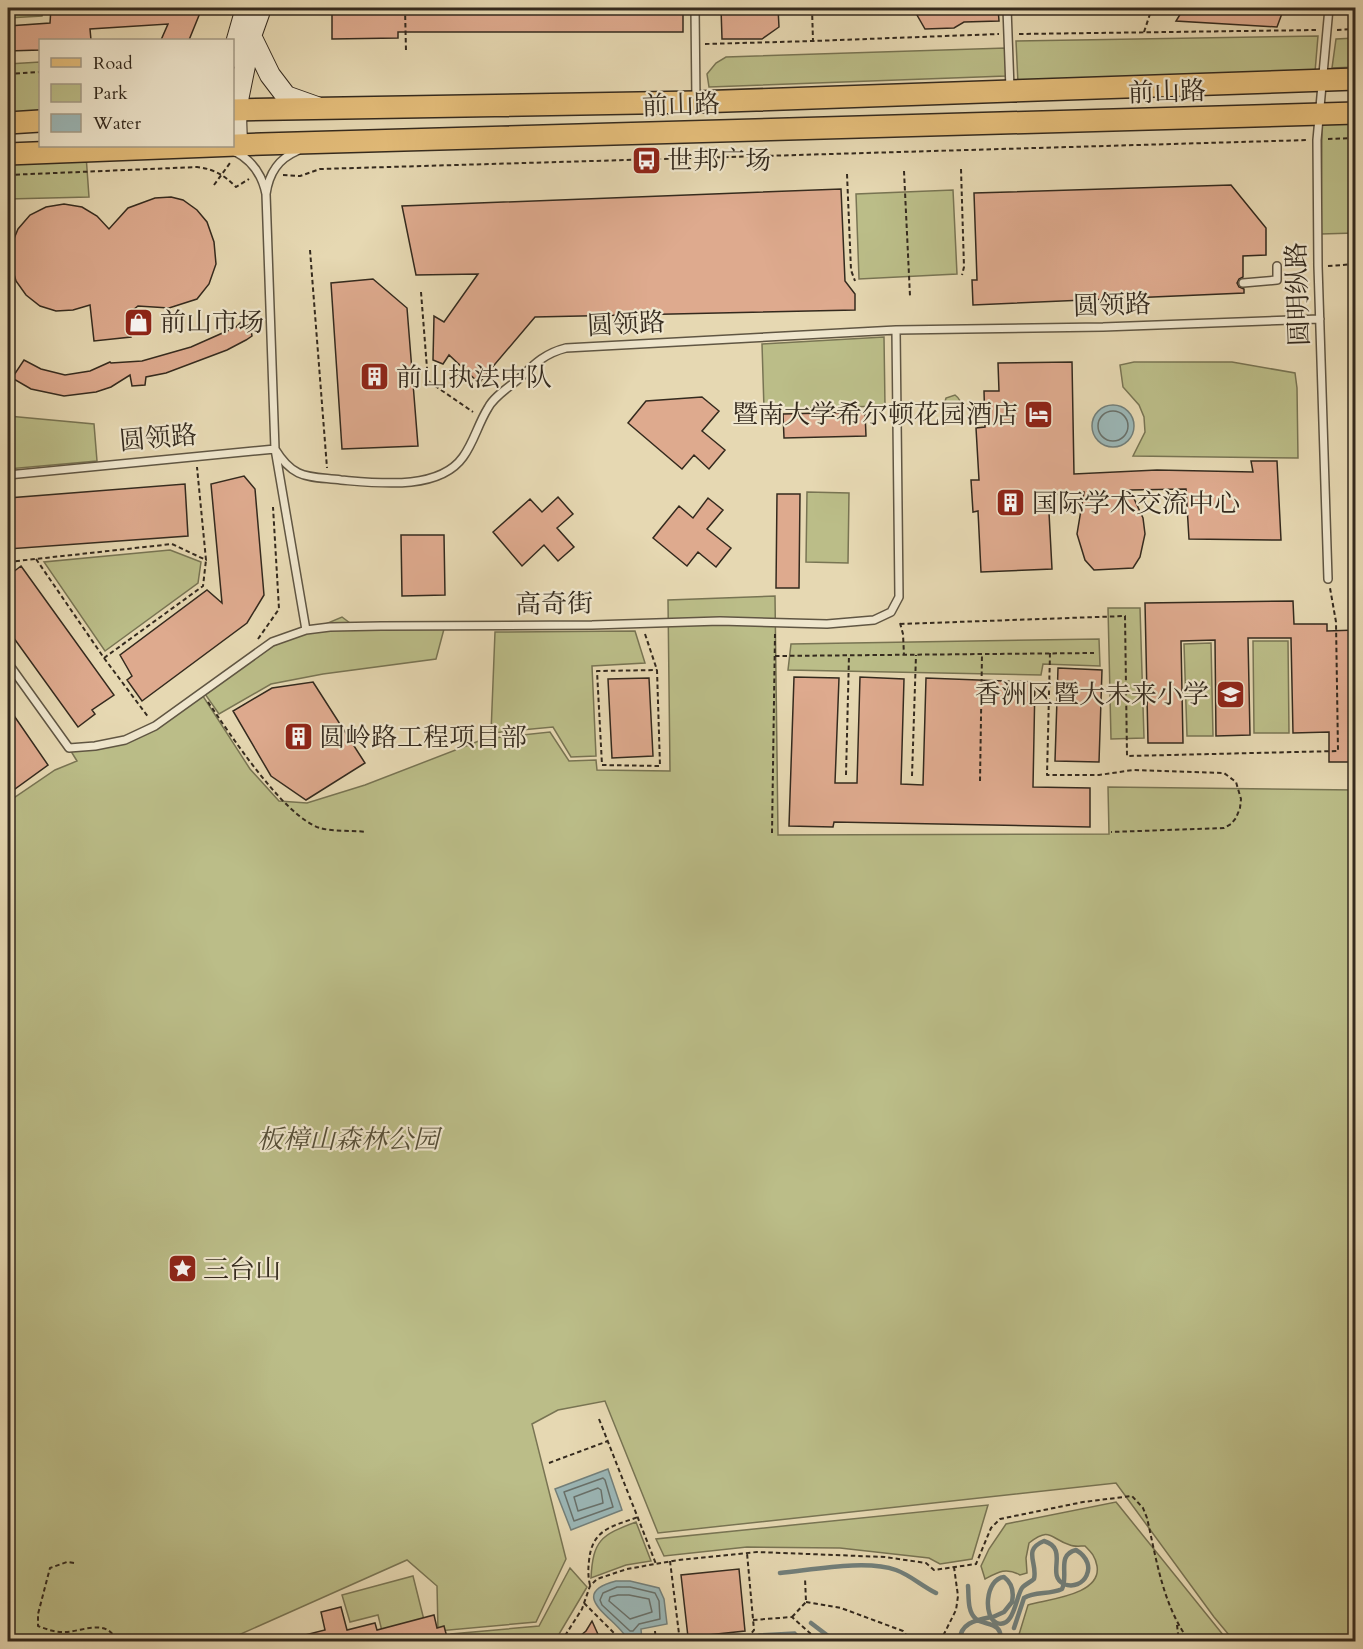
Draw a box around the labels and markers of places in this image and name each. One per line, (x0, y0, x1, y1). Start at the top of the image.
place label: 世邦广场 (667, 143, 771, 178)
bus stop icon: 世邦广场 (630, 144, 662, 176)
place label: 前山市场 (160, 305, 264, 340)
shop icon: 前山市场 (123, 306, 155, 338)
place label: 前山执法中队 (396, 360, 552, 395)
building icon: 前山执法中队 (359, 361, 391, 393)
place label: 暨南大学希尔顿花园酒店 (732, 397, 1018, 432)
hotel icon: 暨南大学希尔顿花园酒店 (1023, 398, 1055, 430)
place label: 国际学术交流中心 (1032, 486, 1240, 521)
building icon: 国际学术交流中心 (995, 487, 1027, 519)
place label: 香洲区暨大未来小学 (975, 677, 1209, 712)
school or university icon: 香洲区暨大未来小学 (1214, 678, 1246, 710)
place label: 圆岭路工程项目部 (319, 720, 527, 755)
building icon: 圆岭路工程项目部 (282, 721, 314, 753)
place label: 三台山 (203, 1252, 281, 1287)
place icon: 三台山 (166, 1253, 198, 1285)

